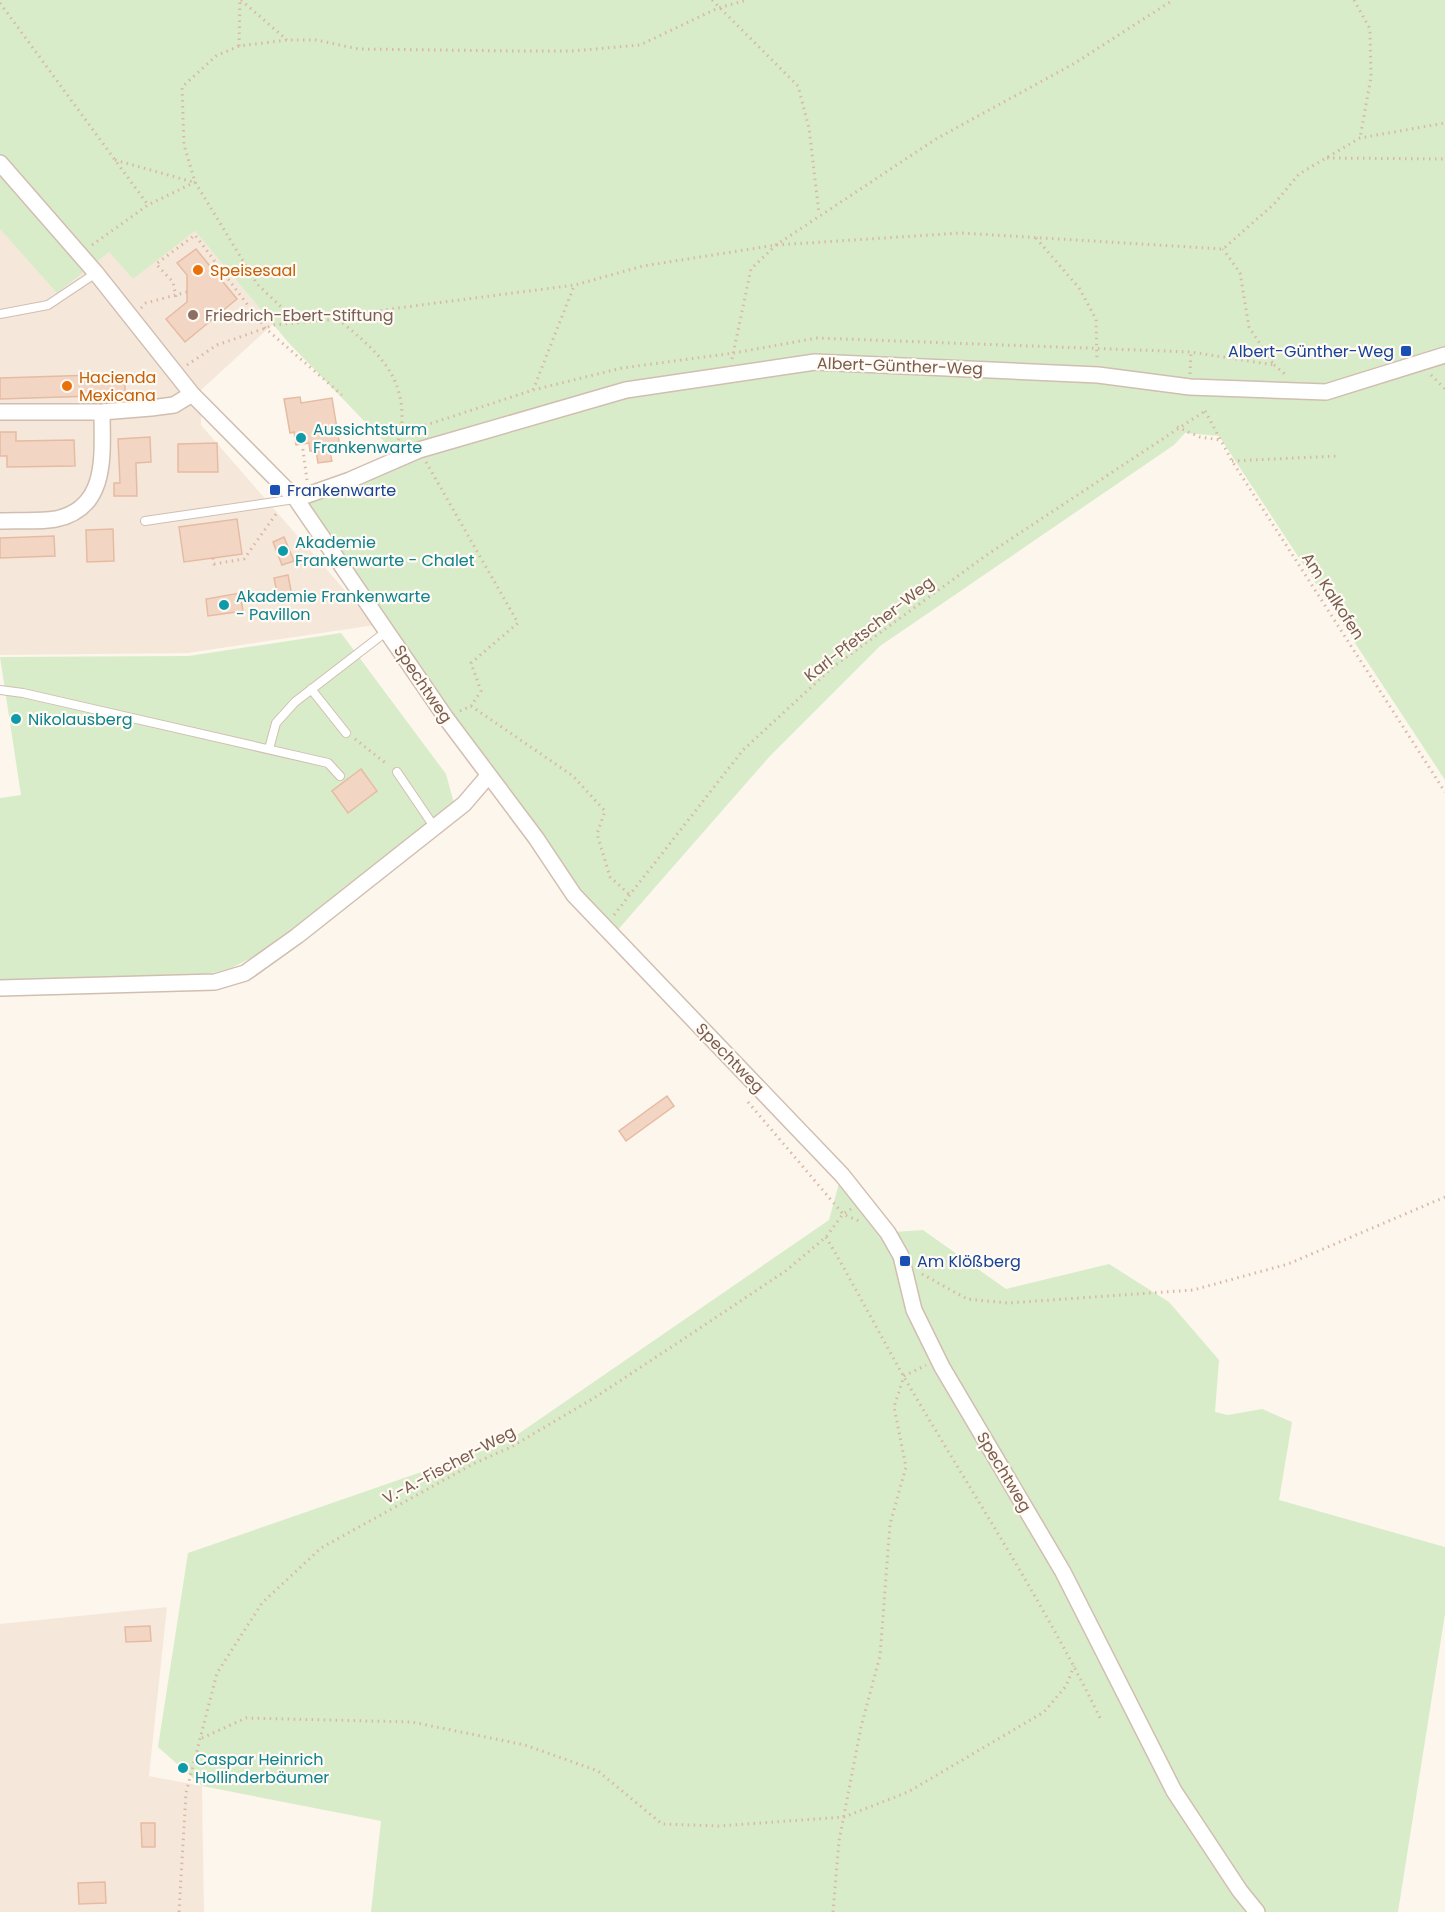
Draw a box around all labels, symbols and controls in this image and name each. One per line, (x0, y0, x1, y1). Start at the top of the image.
place label: Speisesaal (210, 259, 296, 282)
marker: Speisesaal (191, 263, 205, 277)
place label: Friedrich-Ebert-Stiftung (205, 304, 393, 327)
marker: Friedrich-Ebert-Stiftung (186, 308, 200, 322)
place label: Albert-Günther-Weg (1228, 340, 1394, 363)
marker: Albert-Günther-Weg (1399, 344, 1413, 358)
street label: Albert-Günther-Weg (817, 352, 983, 380)
place label: Hacienda Mexicana (79, 366, 156, 407)
marker: Hacienda Mexicana (60, 379, 74, 393)
place label: Aussichtsturm Frankenwarte (313, 418, 427, 459)
marker: Aussichtsturm Frankenwarte (294, 431, 308, 445)
place label: Frankenwarte (287, 479, 396, 502)
marker: Frankenwarte (268, 483, 282, 497)
place label: Akademie Frankenwarte - Chalet (295, 531, 475, 572)
marker: Akademie Frankenwarte - Chalet (276, 544, 290, 558)
street label: Am Kalkofen (1296, 548, 1370, 644)
street label: Karl-Pfetscher-Weg (799, 571, 939, 687)
place label: Akademie Frankenwarte - Pavillon (236, 585, 430, 626)
marker: Akademie Frankenwarte - Pavillon (217, 598, 231, 612)
street label: Spechtweg (388, 640, 458, 728)
place label: Nikolausberg (28, 708, 133, 731)
marker: Nikolausberg (9, 712, 23, 726)
street label: Spechtweg (691, 1018, 769, 1098)
place label: Am Klößberg (917, 1250, 1021, 1273)
marker: Am Klößberg (898, 1254, 912, 1268)
street label: V.-A.-Fischer-Weg (379, 1420, 519, 1510)
street label: Spechtweg (971, 1428, 1037, 1516)
place label: Caspar Heinrich Hollinderbäumer (195, 1748, 329, 1789)
marker: Caspar Heinrich Hollinderbäumer (176, 1761, 190, 1775)

